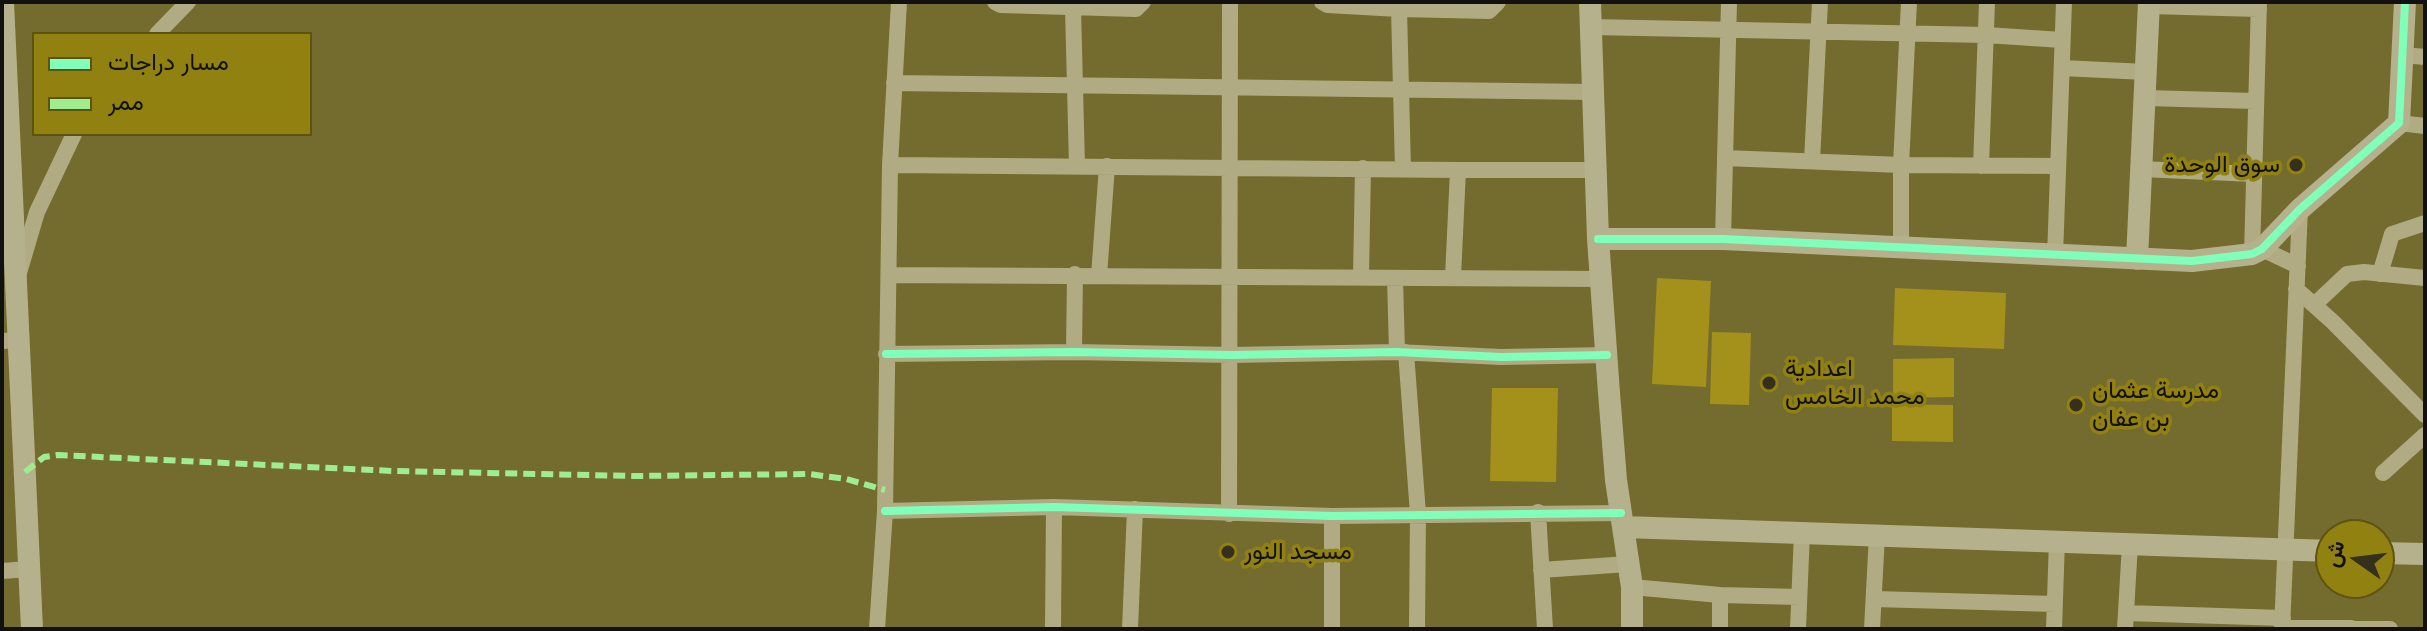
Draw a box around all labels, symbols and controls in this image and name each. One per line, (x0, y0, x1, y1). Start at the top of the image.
legend (32, 32, 312, 136)
text: مسار دراجات (108, 46, 229, 76)
text: ممر (108, 86, 144, 116)
place label: سوق الوحدة (2164, 151, 2280, 179)
marker: سوق الوحدة (2287, 156, 2305, 174)
place label: اعدادية محمد الخامس (1785, 355, 1925, 411)
marker: اعدادية محمد الخامس (1760, 374, 1778, 392)
place label: مدرسة عثمان بن عفان (2092, 377, 2219, 433)
marker: مدرسة عثمان بن عفان (2067, 396, 2085, 414)
north arrow (2315, 519, 2395, 599)
text: ش (2317, 537, 2350, 570)
place label: مسجد النور (1244, 538, 1352, 566)
marker: مسجد النور (1219, 543, 1237, 561)

